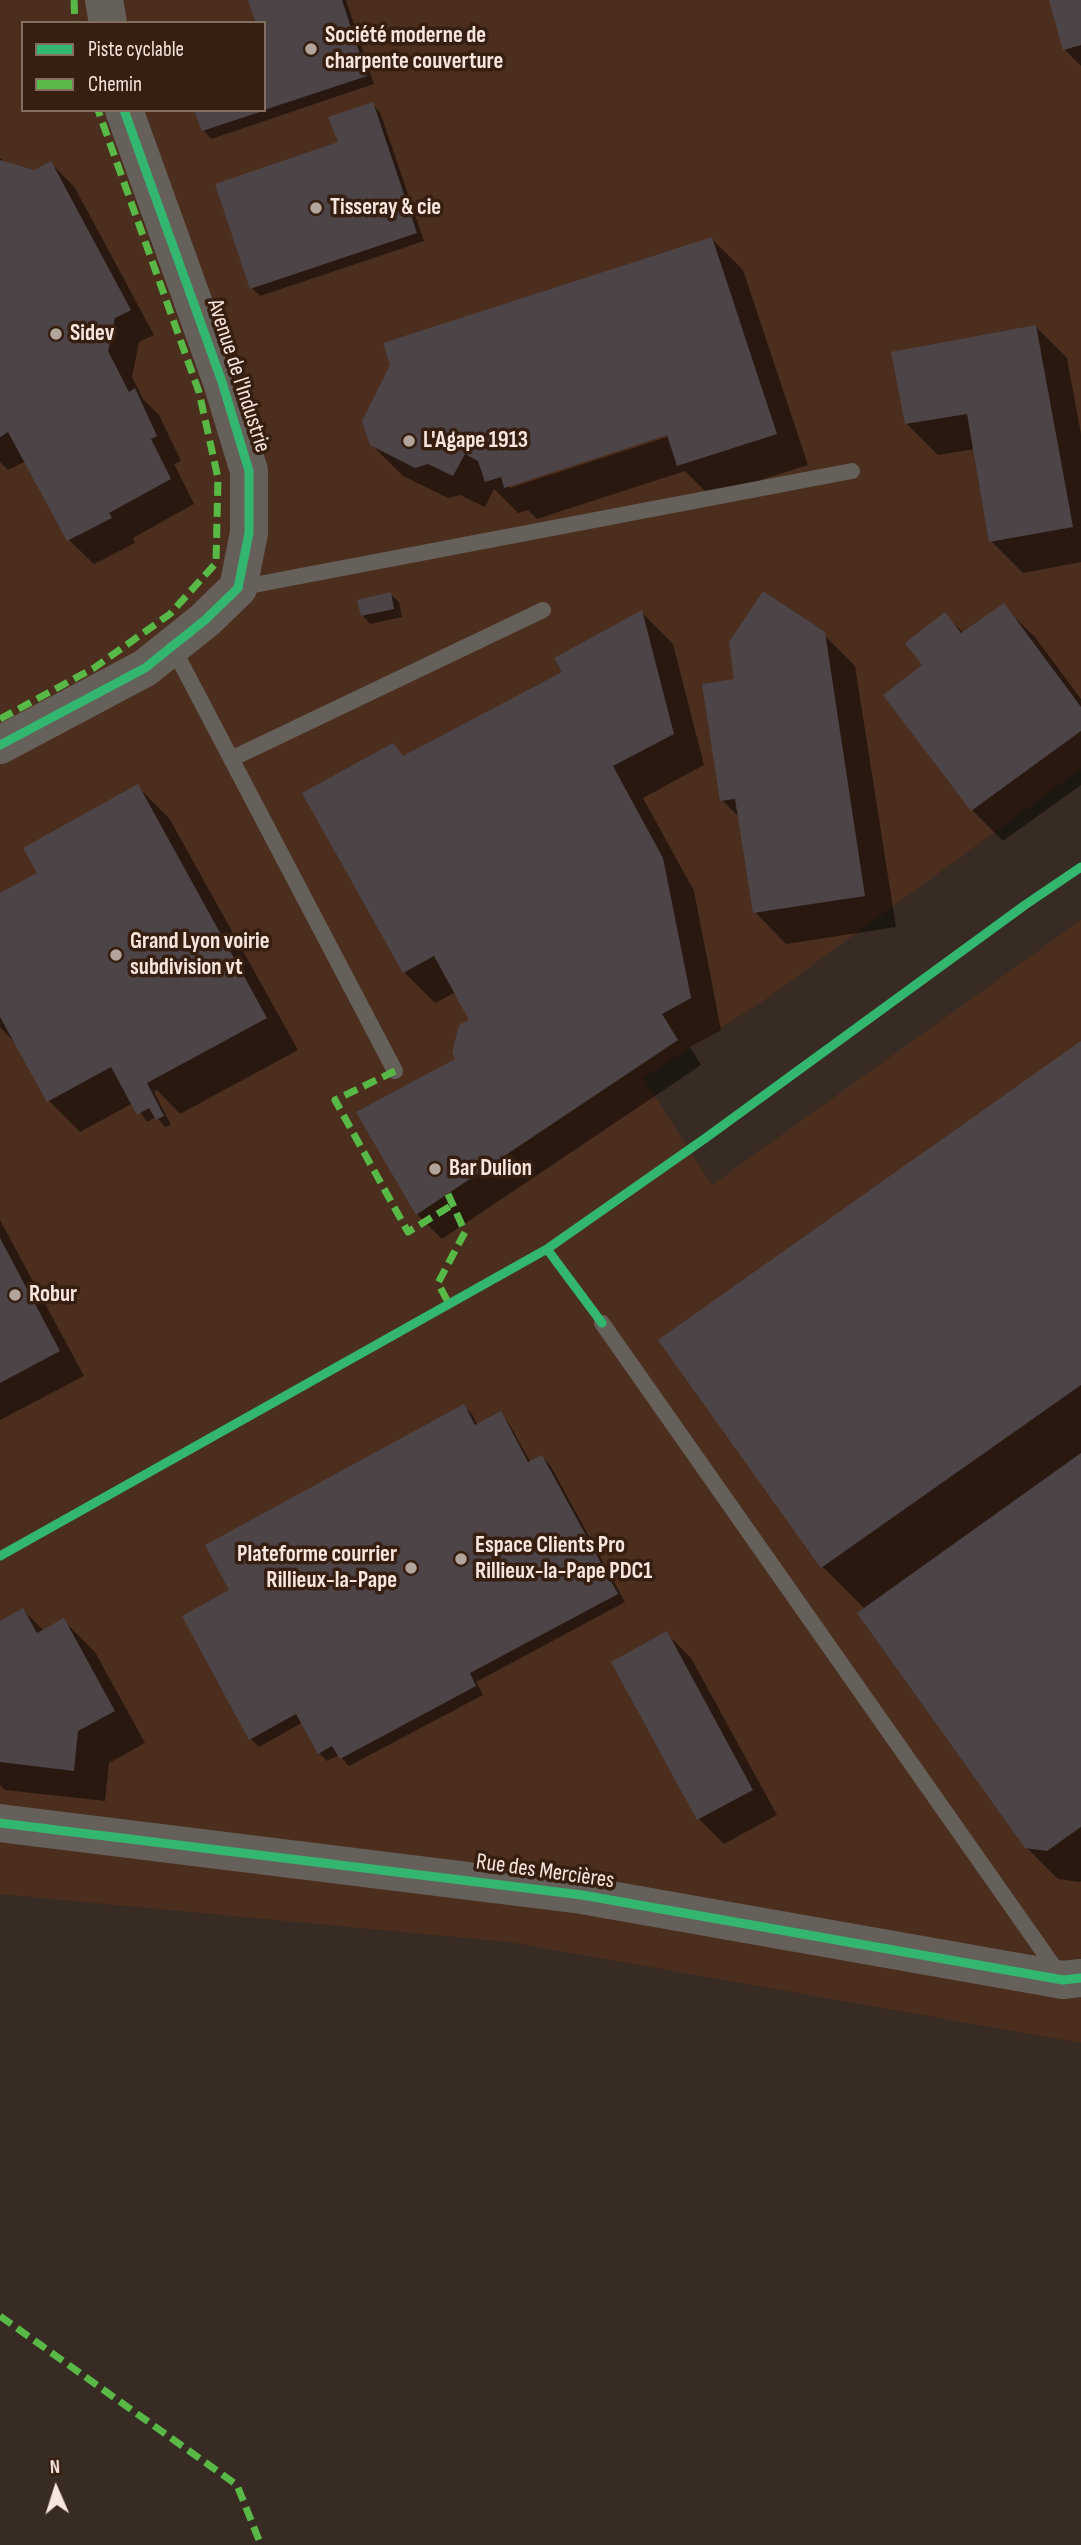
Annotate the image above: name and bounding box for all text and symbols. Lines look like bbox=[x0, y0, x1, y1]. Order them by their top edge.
legend bbox=[21, 21, 266, 112]
place label: Société moderne de charpente couverture bbox=[325, 22, 503, 76]
text: Piste cyclable bbox=[88, 37, 184, 62]
marker: Société moderne de charpente couverture bbox=[303, 41, 319, 57]
text: Chemin bbox=[88, 72, 142, 97]
place label: Tisseray & cie bbox=[330, 194, 441, 222]
marker: Tisseray & cie bbox=[308, 200, 324, 216]
street label: Avenue de l'Industrie bbox=[200, 296, 276, 456]
place label: Sidev bbox=[70, 320, 114, 348]
marker: Sidev bbox=[48, 326, 64, 342]
place label: L'Agape 1913 bbox=[423, 427, 528, 455]
marker: L'Agape 1913 bbox=[401, 433, 417, 449]
place label: Grand Lyon voirie subdivision vt bbox=[130, 928, 270, 982]
marker: Grand Lyon voirie subdivision vt bbox=[108, 947, 124, 963]
place label: Bar Dulion bbox=[449, 1155, 532, 1183]
marker: Bar Dulion bbox=[427, 1161, 443, 1177]
place label: Robur bbox=[29, 1281, 77, 1309]
marker: Robur bbox=[7, 1287, 23, 1303]
place label: Espace Clients Pro Rillieux-la-Pape PDC1 bbox=[475, 1532, 652, 1586]
place label: Plateforme courrier Rillieux-la-Pape bbox=[237, 1541, 397, 1595]
marker: Espace Clients Pro Rillieux-la-Pape PDC1 bbox=[453, 1551, 469, 1567]
marker: Plateforme courrier Rillieux-la-Pape bbox=[403, 1560, 419, 1576]
street label: Rue des Mercières bbox=[474, 1849, 616, 1895]
north arrow bbox=[21, 2454, 91, 2524]
text: N bbox=[49, 2456, 61, 2479]

